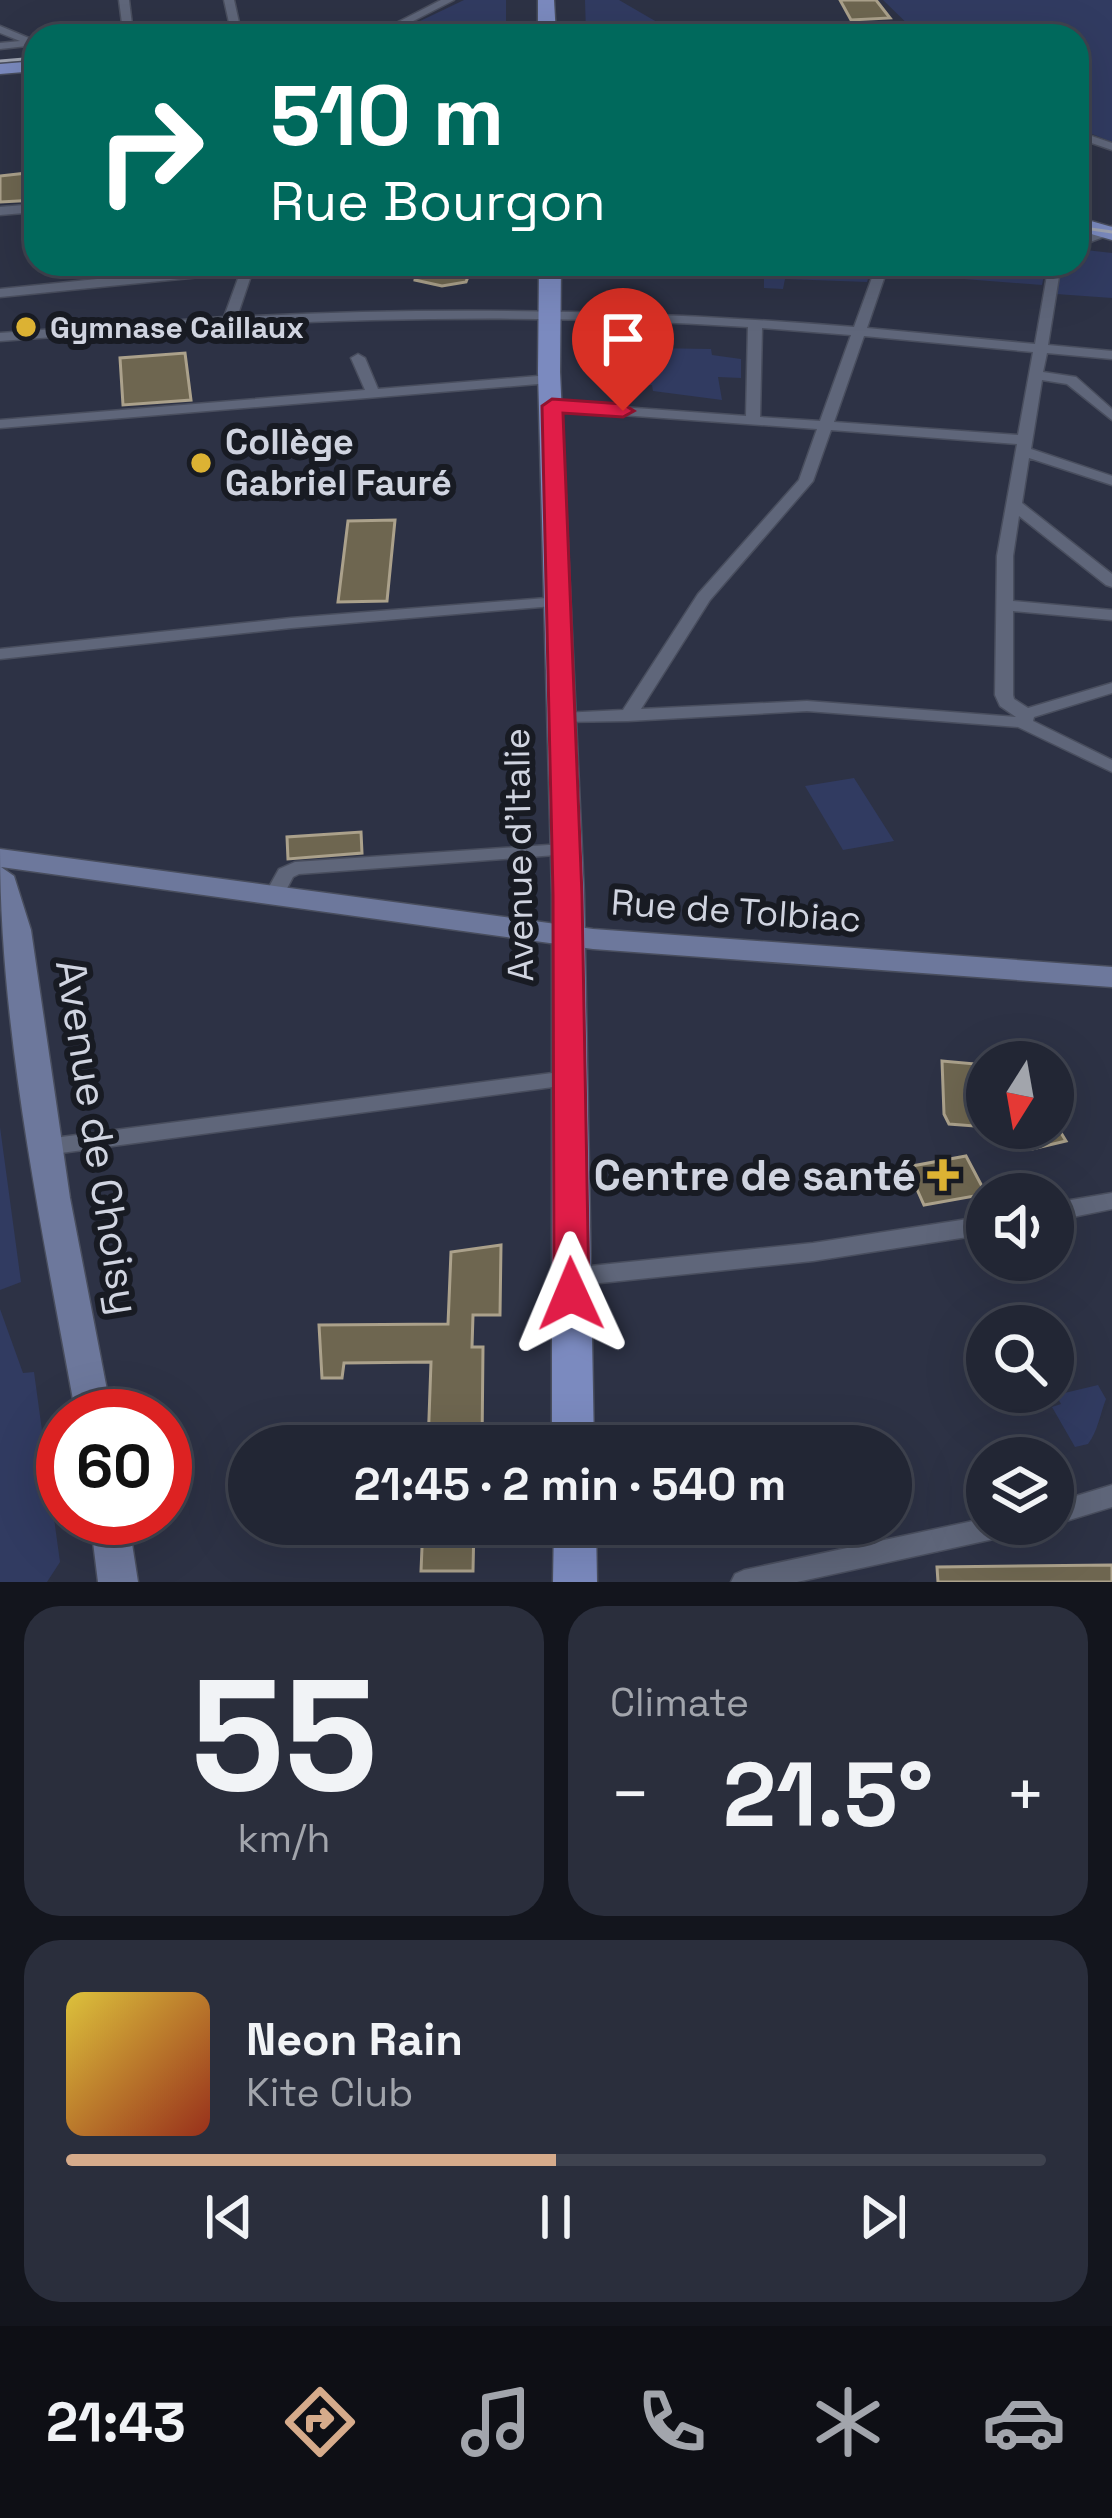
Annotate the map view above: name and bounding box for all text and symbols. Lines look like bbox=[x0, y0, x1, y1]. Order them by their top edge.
text: 510 m bbox=[270, 62, 504, 170]
icon: right bbox=[72, 72, 228, 228]
text: Rue Bourgon bbox=[270, 167, 606, 236]
pin bbox=[572, 288, 674, 411]
icon: arrive bbox=[590, 306, 656, 372]
place label: Gymnase Caillaux bbox=[50, 308, 304, 347]
marker: Gymnase Caillaux bbox=[13, 314, 39, 340]
place label: Collège Gabriel Fauré bbox=[225, 419, 452, 506]
marker: Collège Gabriel Fauré bbox=[188, 450, 214, 476]
street label: Avenue d'Italie bbox=[494, 728, 544, 982]
street label: Rue de Tolbiac bbox=[609, 879, 863, 943]
street label: Avenue de Choisy bbox=[44, 956, 152, 1318]
north arrow bbox=[966, 1041, 1074, 1149]
map controls bbox=[966, 1041, 1074, 1545]
place label: Centre de santé bbox=[594, 1149, 916, 1202]
marker: Centre de santé bbox=[927, 1159, 959, 1191]
button: sound bbox=[966, 1173, 1074, 1281]
position arrow bbox=[508, 1231, 634, 1357]
button: search bbox=[966, 1305, 1074, 1413]
speed limit sign: 60 bbox=[36, 1389, 192, 1545]
button: layers bbox=[966, 1437, 1074, 1545]
text: 21:45 · 2 min · 540 m bbox=[354, 1456, 786, 1513]
text: 55 bbox=[190, 1636, 378, 1836]
text: Climate bbox=[610, 1678, 749, 1727]
text: 21.5° bbox=[723, 1737, 933, 1852]
text: − bbox=[610, 1752, 651, 1836]
text: + bbox=[1005, 1752, 1046, 1836]
text: km/h bbox=[238, 1814, 330, 1863]
text: Neon Rain bbox=[246, 2011, 463, 2068]
text: Kite Club bbox=[246, 2068, 413, 2117]
icon: previous bbox=[196, 2184, 262, 2250]
icon: pause bbox=[523, 2184, 589, 2250]
icon: next bbox=[850, 2184, 916, 2250]
icon: directions bbox=[278, 2380, 362, 2464]
icon: music bbox=[454, 2380, 538, 2464]
icon: phone bbox=[630, 2380, 714, 2464]
icon: climate bbox=[806, 2380, 890, 2464]
icon: car bbox=[982, 2380, 1066, 2464]
text: 21:43 bbox=[46, 2388, 186, 2457]

